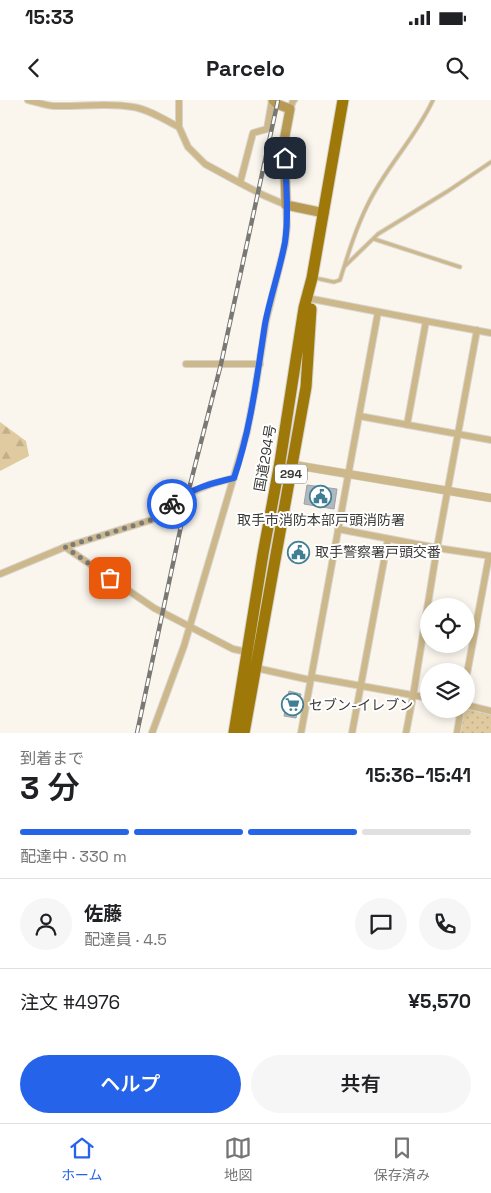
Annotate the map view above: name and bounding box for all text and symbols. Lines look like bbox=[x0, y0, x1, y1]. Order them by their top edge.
text: 15:33 bbox=[25, 5, 74, 30]
icon: back bbox=[20, 54, 48, 82]
text: Parcelo bbox=[206, 54, 285, 82]
icon: search bbox=[443, 54, 471, 82]
pin bbox=[264, 137, 306, 179]
icon: home bbox=[271, 144, 299, 172]
street label: 国道294号 bbox=[250, 423, 280, 493]
road number: 294 bbox=[275, 464, 307, 484]
courier bbox=[147, 479, 197, 529]
public building icon: 取手市消防本部戸頭消防署 bbox=[309, 485, 333, 509]
icon: bike bbox=[158, 490, 186, 518]
place label: 取手市消防本部戸頭消防署 bbox=[237, 511, 405, 529]
public building icon: 取手警察署戸頭交番 bbox=[287, 540, 311, 564]
place label: 取手警察署戸頭交番 bbox=[315, 543, 441, 561]
pin bbox=[89, 557, 131, 599]
icon: bag bbox=[96, 564, 124, 592]
map controls bbox=[420, 598, 475, 718]
button: locate bbox=[420, 598, 475, 653]
button: layers bbox=[420, 663, 475, 718]
supermarket icon: セブン-イレブン bbox=[281, 693, 305, 717]
place label: セブン-イレブン bbox=[309, 696, 413, 714]
text: 到着まで bbox=[20, 748, 84, 769]
text: 15:36–15:41 bbox=[365, 763, 471, 788]
text: 3 分 bbox=[20, 768, 80, 808]
text: 配達中 · 330 m bbox=[20, 846, 127, 867]
button: person bbox=[20, 898, 72, 950]
button: chat bbox=[355, 898, 407, 950]
button: phone bbox=[419, 898, 471, 950]
text: 佐藤 bbox=[84, 901, 122, 926]
text: 配達員 · 4.5 bbox=[84, 929, 167, 950]
text: ¥5,570 bbox=[408, 989, 471, 1014]
text: 注文 #4976 bbox=[20, 990, 120, 1015]
button: ヘルプ bbox=[20, 1055, 241, 1113]
button: 共有 bbox=[251, 1055, 471, 1113]
tab: ホーム bbox=[61, 1134, 102, 1184]
tab: 地図 bbox=[224, 1134, 252, 1184]
tab: 保存済み bbox=[374, 1134, 430, 1184]

